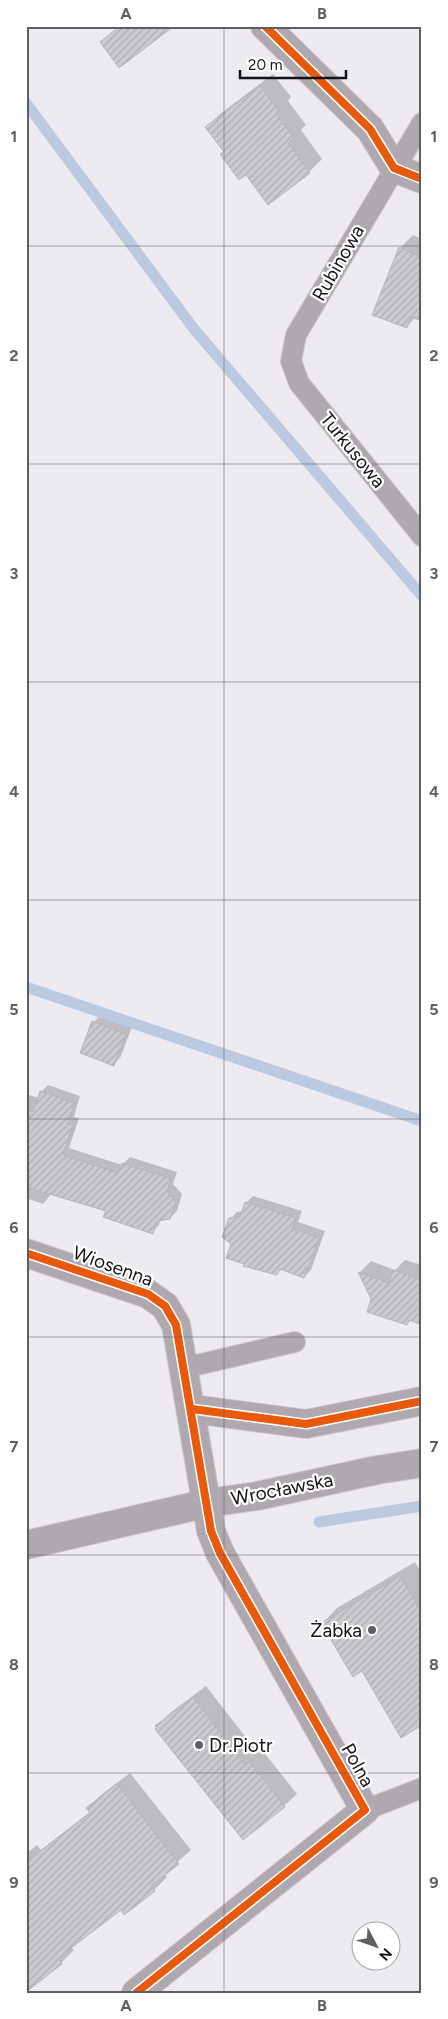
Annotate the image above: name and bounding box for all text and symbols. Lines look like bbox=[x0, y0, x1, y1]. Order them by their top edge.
text: A bbox=[120, 4, 132, 23]
text: B bbox=[317, 4, 327, 23]
scale bar bbox=[240, 48, 347, 80]
text: 20 m bbox=[248, 56, 282, 74]
text: 1 bbox=[11, 127, 17, 146]
text: 1 bbox=[431, 127, 437, 146]
street label: Rubinowa bbox=[307, 221, 369, 305]
text: 2 bbox=[9, 346, 19, 365]
text: 2 bbox=[429, 346, 439, 365]
street label: Turkusowa bbox=[316, 408, 390, 492]
text: 3 bbox=[10, 564, 19, 583]
text: 3 bbox=[430, 564, 439, 583]
text: 4 bbox=[9, 782, 19, 801]
text: 4 bbox=[429, 782, 439, 801]
text: 5 bbox=[9, 1000, 19, 1019]
text: 5 bbox=[429, 1000, 439, 1019]
text: 6 bbox=[9, 1218, 19, 1237]
text: 6 bbox=[429, 1218, 439, 1237]
street label: Wiosenna bbox=[70, 1241, 156, 1291]
text: 7 bbox=[10, 1437, 19, 1456]
text: 7 bbox=[430, 1437, 439, 1456]
street label: Wrocławska bbox=[229, 1468, 335, 1510]
place label: Żabka bbox=[310, 1619, 362, 1642]
marker: Żabka bbox=[366, 1624, 378, 1636]
text: 8 bbox=[9, 1655, 19, 1674]
text: 8 bbox=[429, 1655, 439, 1674]
place label: Dr.Piotr bbox=[209, 1734, 273, 1757]
marker: Dr.Piotr bbox=[193, 1739, 205, 1751]
street label: Polna bbox=[337, 1739, 379, 1791]
text: 9 bbox=[9, 1873, 19, 1892]
text: 9 bbox=[429, 1873, 439, 1892]
north arrow bbox=[350, 1922, 400, 1972]
text: N bbox=[375, 1945, 395, 1964]
text: A bbox=[120, 1996, 132, 2015]
text: B bbox=[317, 1996, 327, 2015]

